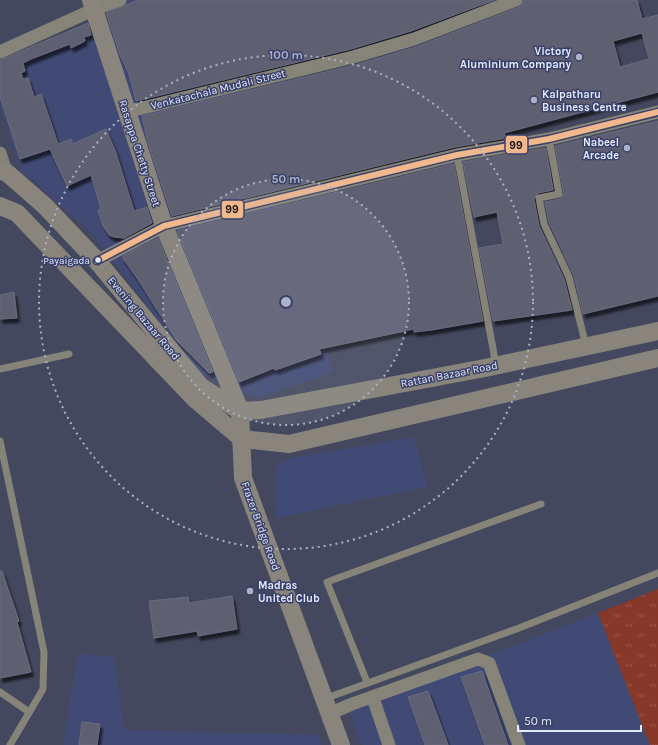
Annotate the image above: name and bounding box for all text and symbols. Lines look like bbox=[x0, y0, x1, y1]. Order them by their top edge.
place label: Victory Aluminium Company bbox=[460, 45, 571, 71]
text: 100 m bbox=[269, 48, 303, 62]
marker: Victory Aluminium Company bbox=[574, 52, 584, 62]
street label: Venkatachala Mudali Street bbox=[149, 66, 287, 113]
place label: Kalpatharu Business Centre bbox=[542, 88, 627, 114]
marker: Kalpatharu Business Centre bbox=[529, 95, 539, 105]
street label: Rasappa Chetty Street bbox=[116, 98, 163, 208]
line badge: 99 bbox=[505, 135, 528, 154]
place label: Nabeel Arcade bbox=[583, 136, 619, 162]
text: 99 bbox=[509, 139, 523, 152]
marker: Nabeel Arcade bbox=[622, 143, 632, 153]
text: 50 m bbox=[272, 172, 301, 186]
line badge: 99 bbox=[221, 200, 244, 219]
text: 99 bbox=[225, 203, 239, 216]
place label: Payaigada bbox=[43, 255, 90, 267]
marker: Payaigada bbox=[93, 255, 103, 265]
street label: Evening Bazaar Road bbox=[105, 274, 182, 363]
centre of rings bbox=[279, 295, 293, 309]
street label: Rattan Bazaar Road bbox=[400, 359, 499, 390]
street label: Frazer Bridge Road bbox=[238, 480, 283, 572]
place label: Madras United Club bbox=[258, 579, 320, 605]
marker: Madras United Club bbox=[245, 586, 255, 596]
scale bar bbox=[518, 707, 641, 733]
text: 50 m bbox=[524, 714, 552, 728]

